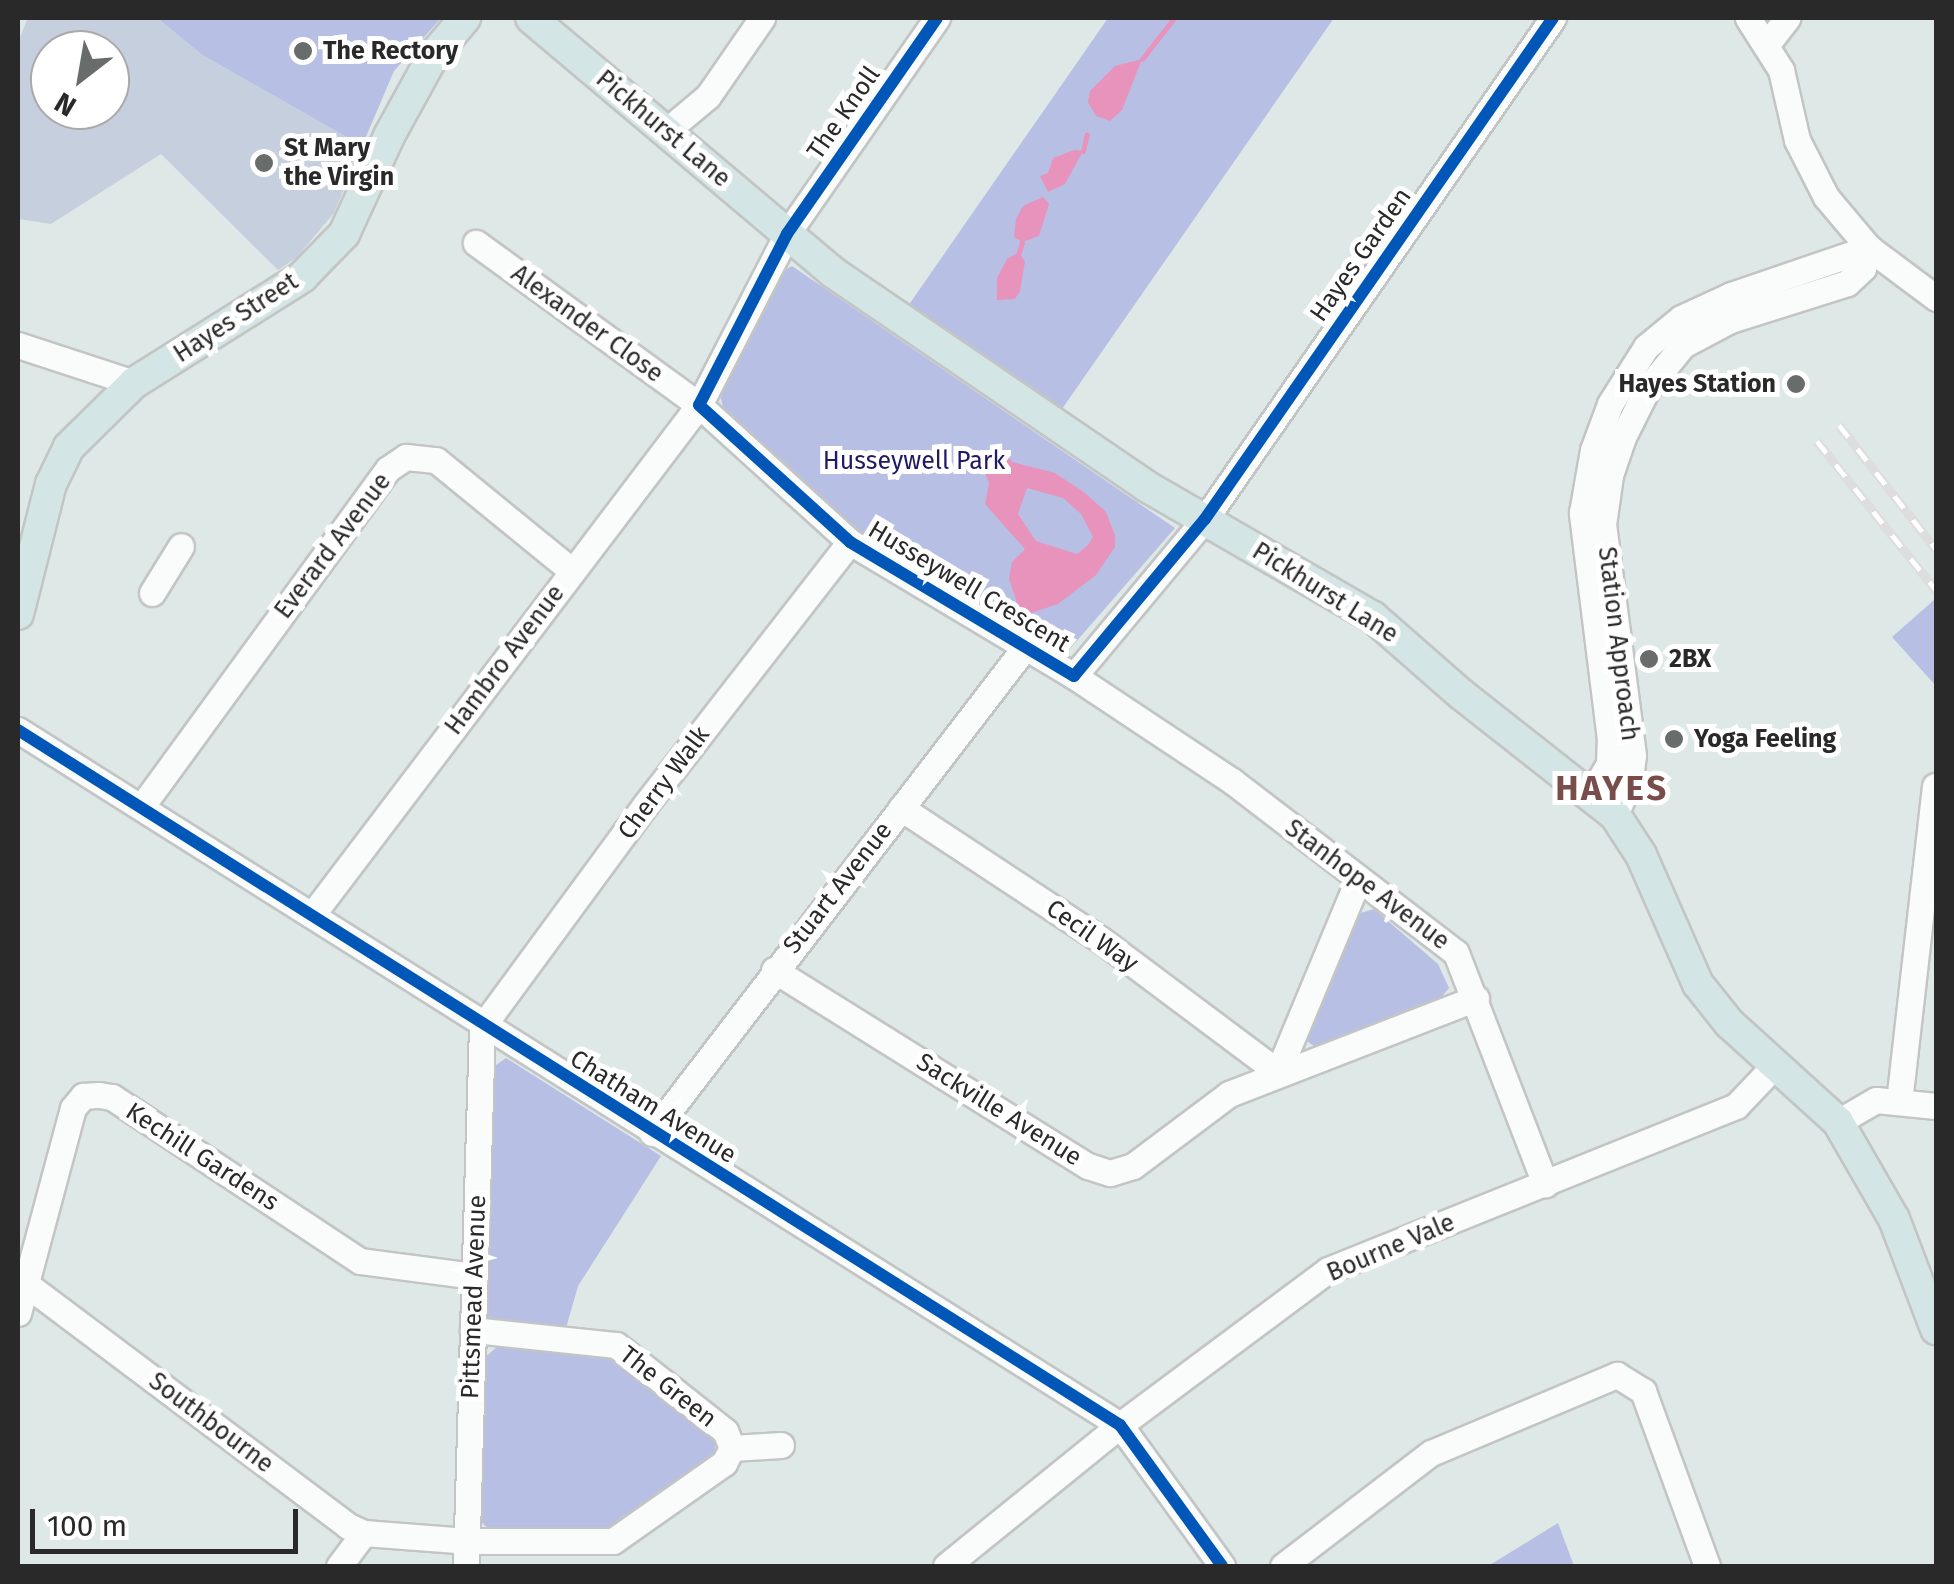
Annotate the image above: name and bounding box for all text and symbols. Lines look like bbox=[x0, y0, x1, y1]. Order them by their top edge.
north arrow bbox=[30, 30, 130, 130]
place label: The Rectory bbox=[323, 36, 458, 66]
marker: The Rectory bbox=[292, 40, 314, 62]
street label: The Knoll bbox=[801, 61, 887, 165]
street label: Pickhurst Lane bbox=[590, 64, 736, 194]
text: N bbox=[49, 86, 82, 123]
place label: St Mary the Virgin bbox=[284, 134, 394, 193]
marker: St Mary the Virgin bbox=[253, 152, 275, 174]
street label: Hayes Garden bbox=[1304, 183, 1418, 327]
street label: Alexander Close bbox=[505, 259, 669, 389]
street label: Hayes Street bbox=[168, 267, 304, 369]
place label: Hayes Station bbox=[1618, 369, 1776, 399]
marker: Hayes Station bbox=[1785, 373, 1807, 395]
park label: Husseywell Park bbox=[823, 446, 1005, 476]
street label: Everard Avenue bbox=[269, 467, 397, 625]
street label: Husseywell Crescent bbox=[863, 515, 1075, 659]
street label: Pickhurst Lane bbox=[1247, 536, 1403, 650]
street label: Station Approach bbox=[1591, 545, 1645, 743]
street label: Hambro Avenue bbox=[439, 579, 571, 741]
place label: 2BX bbox=[1669, 644, 1711, 674]
marker: 2BX bbox=[1638, 648, 1660, 670]
street label: Cherry Walk bbox=[612, 721, 716, 845]
place label: Yoga Feeling bbox=[1694, 724, 1836, 754]
marker: Yoga Feeling bbox=[1663, 728, 1685, 750]
district label: HAYES bbox=[1555, 767, 1669, 809]
street label: Stanhope Avenue bbox=[1279, 813, 1455, 957]
street label: Stuart Avenue bbox=[777, 816, 899, 960]
street label: Cecil Way bbox=[1040, 893, 1144, 979]
street label: Chatham Avenue bbox=[564, 1044, 742, 1170]
street label: Sackville Avenue bbox=[911, 1047, 1087, 1173]
street label: Kechill Gardens bbox=[120, 1096, 284, 1218]
street label: Pittsmead Avenue bbox=[455, 1194, 493, 1400]
street label: Bourne Vale bbox=[1323, 1208, 1459, 1288]
street label: The Green bbox=[614, 1340, 722, 1434]
street label: Southbourne bbox=[143, 1366, 279, 1480]
scale bar bbox=[35, 1489, 302, 1551]
text: 100 m bbox=[47, 1508, 127, 1544]

